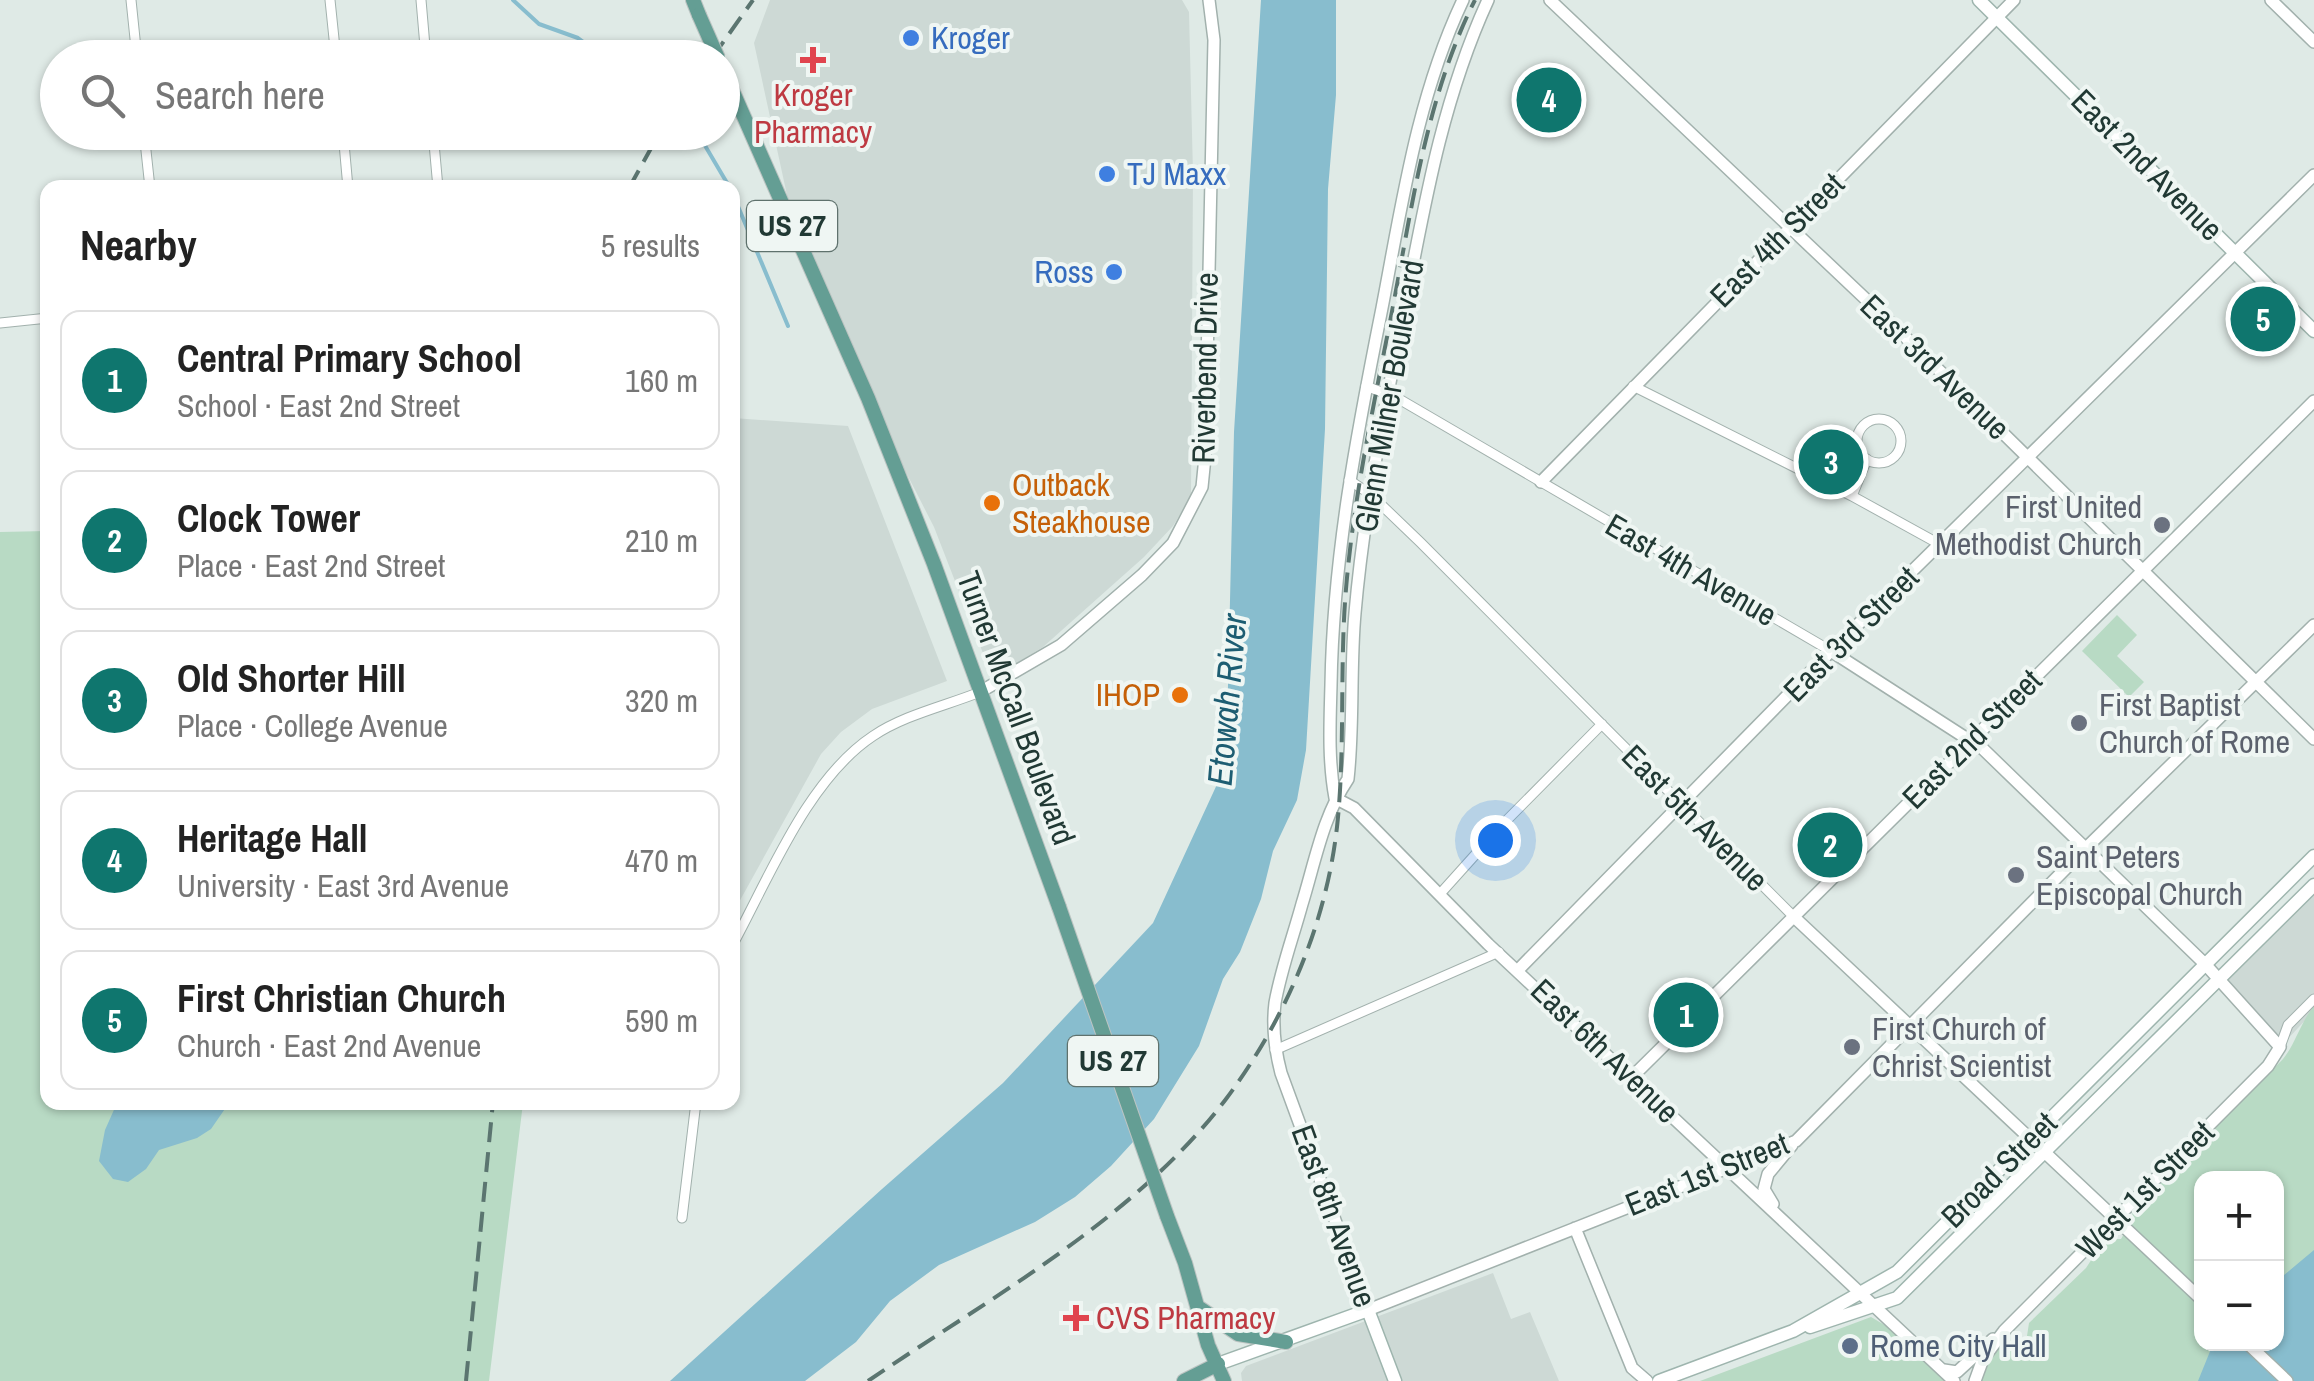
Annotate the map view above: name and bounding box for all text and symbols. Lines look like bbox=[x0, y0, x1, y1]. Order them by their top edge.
place label: Kroger bbox=[931, 16, 1010, 59]
marker: Kroger bbox=[900, 27, 922, 49]
search box bbox=[40, 40, 740, 150]
marker: Kroger Pharmacy bbox=[802, 49, 824, 71]
pin: 4 bbox=[1516, 62, 1582, 138]
icon: search bbox=[75, 68, 130, 123]
text: Search here bbox=[155, 70, 325, 121]
place label: Kroger Pharmacy bbox=[754, 73, 872, 153]
street label: East 2nd Avenue bbox=[2062, 79, 2233, 250]
place label: TJ Maxx bbox=[1127, 152, 1226, 195]
marker: TJ Maxx bbox=[1096, 163, 1118, 185]
street label: East 4th Street bbox=[1700, 163, 1853, 316]
road number: US 27 bbox=[747, 201, 837, 251]
text: Nearby bbox=[80, 217, 197, 273]
text: 5 results bbox=[601, 224, 700, 267]
place label: Ross bbox=[1034, 250, 1094, 293]
street label: Glenn Milner Boulevard bbox=[1343, 256, 1434, 535]
marker: Ross bbox=[1103, 261, 1125, 283]
street label: Riverbend Drive bbox=[1181, 272, 1228, 464]
pin: 5 bbox=[2230, 282, 2296, 356]
street label: East 3rd Avenue bbox=[1851, 284, 2019, 449]
text: Central Primary School bbox=[177, 333, 522, 384]
text: 1 bbox=[107, 359, 122, 402]
text: 160 m bbox=[625, 359, 698, 402]
text: School · East 2nd Street bbox=[177, 384, 460, 427]
pin: 3 bbox=[1798, 424, 1864, 500]
place label: Outback Steakhouse bbox=[1012, 463, 1151, 543]
place label: First United Methodist Church bbox=[1935, 485, 2142, 565]
marker: Outback Steakhouse bbox=[981, 492, 1003, 514]
text: Clock Tower bbox=[177, 493, 360, 544]
street label: East 4th Avenue bbox=[1598, 503, 1785, 636]
marker: First United Methodist Church bbox=[2151, 514, 2173, 536]
text: 2 bbox=[107, 519, 122, 562]
text: 210 m bbox=[625, 519, 698, 562]
text: Place · East 2nd Street bbox=[177, 544, 445, 587]
street label: East 3rd Street bbox=[1774, 557, 1928, 711]
street label: Turner McCall Boulevard bbox=[947, 565, 1086, 850]
water label: Etowah River bbox=[1196, 611, 1258, 788]
text: Old Shorter Hill bbox=[177, 653, 406, 704]
street label: East 2nd Street bbox=[1892, 659, 2051, 818]
place label: IHOP bbox=[1096, 673, 1160, 716]
text: 3 bbox=[107, 679, 122, 722]
text: 320 m bbox=[625, 679, 698, 722]
place label: First Baptist Church of Rome bbox=[2099, 683, 2290, 763]
marker: IHOP bbox=[1169, 684, 1191, 706]
text: Place · College Avenue bbox=[177, 704, 448, 747]
marker: First Baptist Church of Rome bbox=[2068, 712, 2090, 734]
street label: East 5th Avenue bbox=[1613, 735, 1778, 900]
pin: 2 bbox=[1798, 808, 1862, 882]
text: Heritage Hall bbox=[177, 813, 368, 864]
your location bbox=[1470, 815, 1521, 866]
place label: Saint Peters Episcopal Church bbox=[2036, 835, 2243, 915]
text: 4 bbox=[107, 839, 122, 882]
text: 470 m bbox=[625, 839, 698, 882]
text: University · East 3rd Avenue bbox=[177, 864, 509, 907]
marker: Saint Peters Episcopal Church bbox=[2005, 864, 2027, 886]
street label: East 6th Avenue bbox=[1522, 969, 1689, 1132]
text: First Christian Church bbox=[177, 973, 506, 1024]
pin: 1 bbox=[1654, 978, 1718, 1052]
text: 5 bbox=[107, 999, 122, 1042]
text: 590 m bbox=[625, 999, 698, 1042]
place label: First Church of Christ Scientist bbox=[1872, 1007, 2051, 1087]
text: Church · East 2nd Avenue bbox=[177, 1024, 481, 1067]
road number: US 27 bbox=[1068, 1036, 1158, 1086]
marker: First Church of Christ Scientist bbox=[1841, 1036, 1863, 1058]
street label: Broad Street bbox=[1931, 1102, 2066, 1237]
street label: West 1st Street bbox=[2066, 1111, 2223, 1268]
street label: East 8th Avenue bbox=[1282, 1119, 1387, 1313]
street label: East 1st Street bbox=[1619, 1121, 1795, 1226]
map controls bbox=[2194, 1171, 2284, 1351]
button: + bbox=[2194, 1171, 2284, 1261]
button: − bbox=[2194, 1261, 2284, 1351]
place label: CVS Pharmacy bbox=[1096, 1296, 1275, 1339]
marker: CVS Pharmacy bbox=[1065, 1307, 1087, 1329]
place label: Rome City Hall bbox=[1870, 1324, 2046, 1367]
marker: Rome City Hall bbox=[1839, 1335, 1861, 1357]

